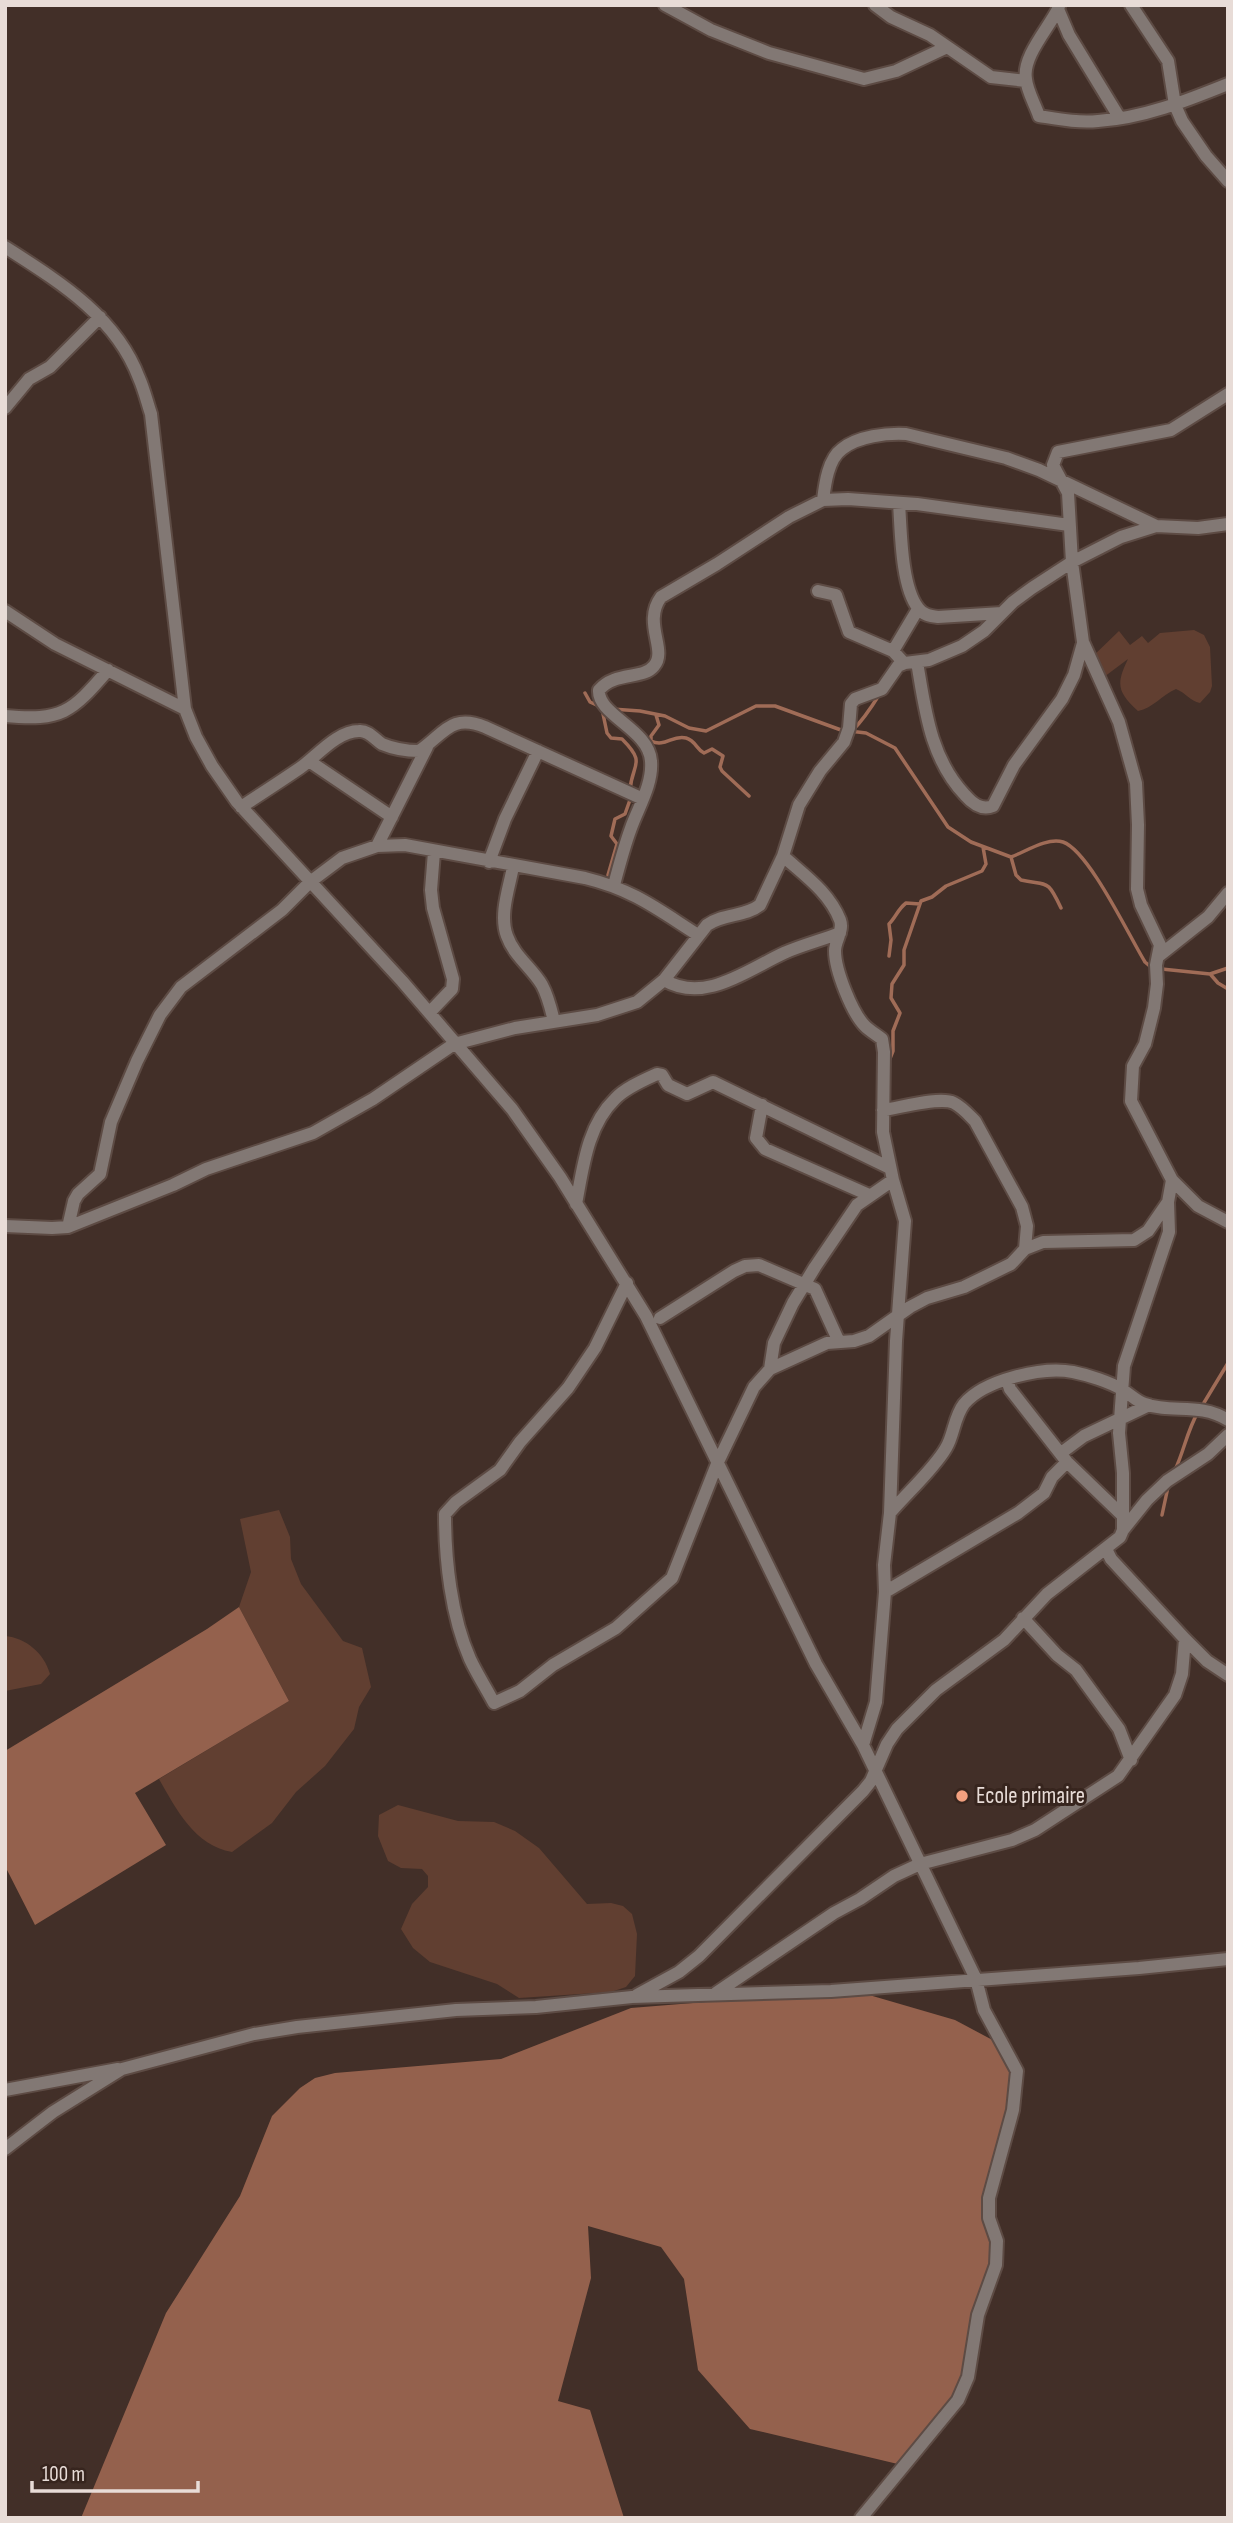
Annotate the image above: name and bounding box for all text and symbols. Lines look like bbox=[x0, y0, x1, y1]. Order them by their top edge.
place label: Ecole primaire bbox=[976, 1782, 1085, 1810]
marker: Ecole primaire bbox=[954, 1788, 970, 1804]
scale bar bbox=[32, 2450, 198, 2494]
text: 100 m bbox=[42, 2462, 85, 2487]

